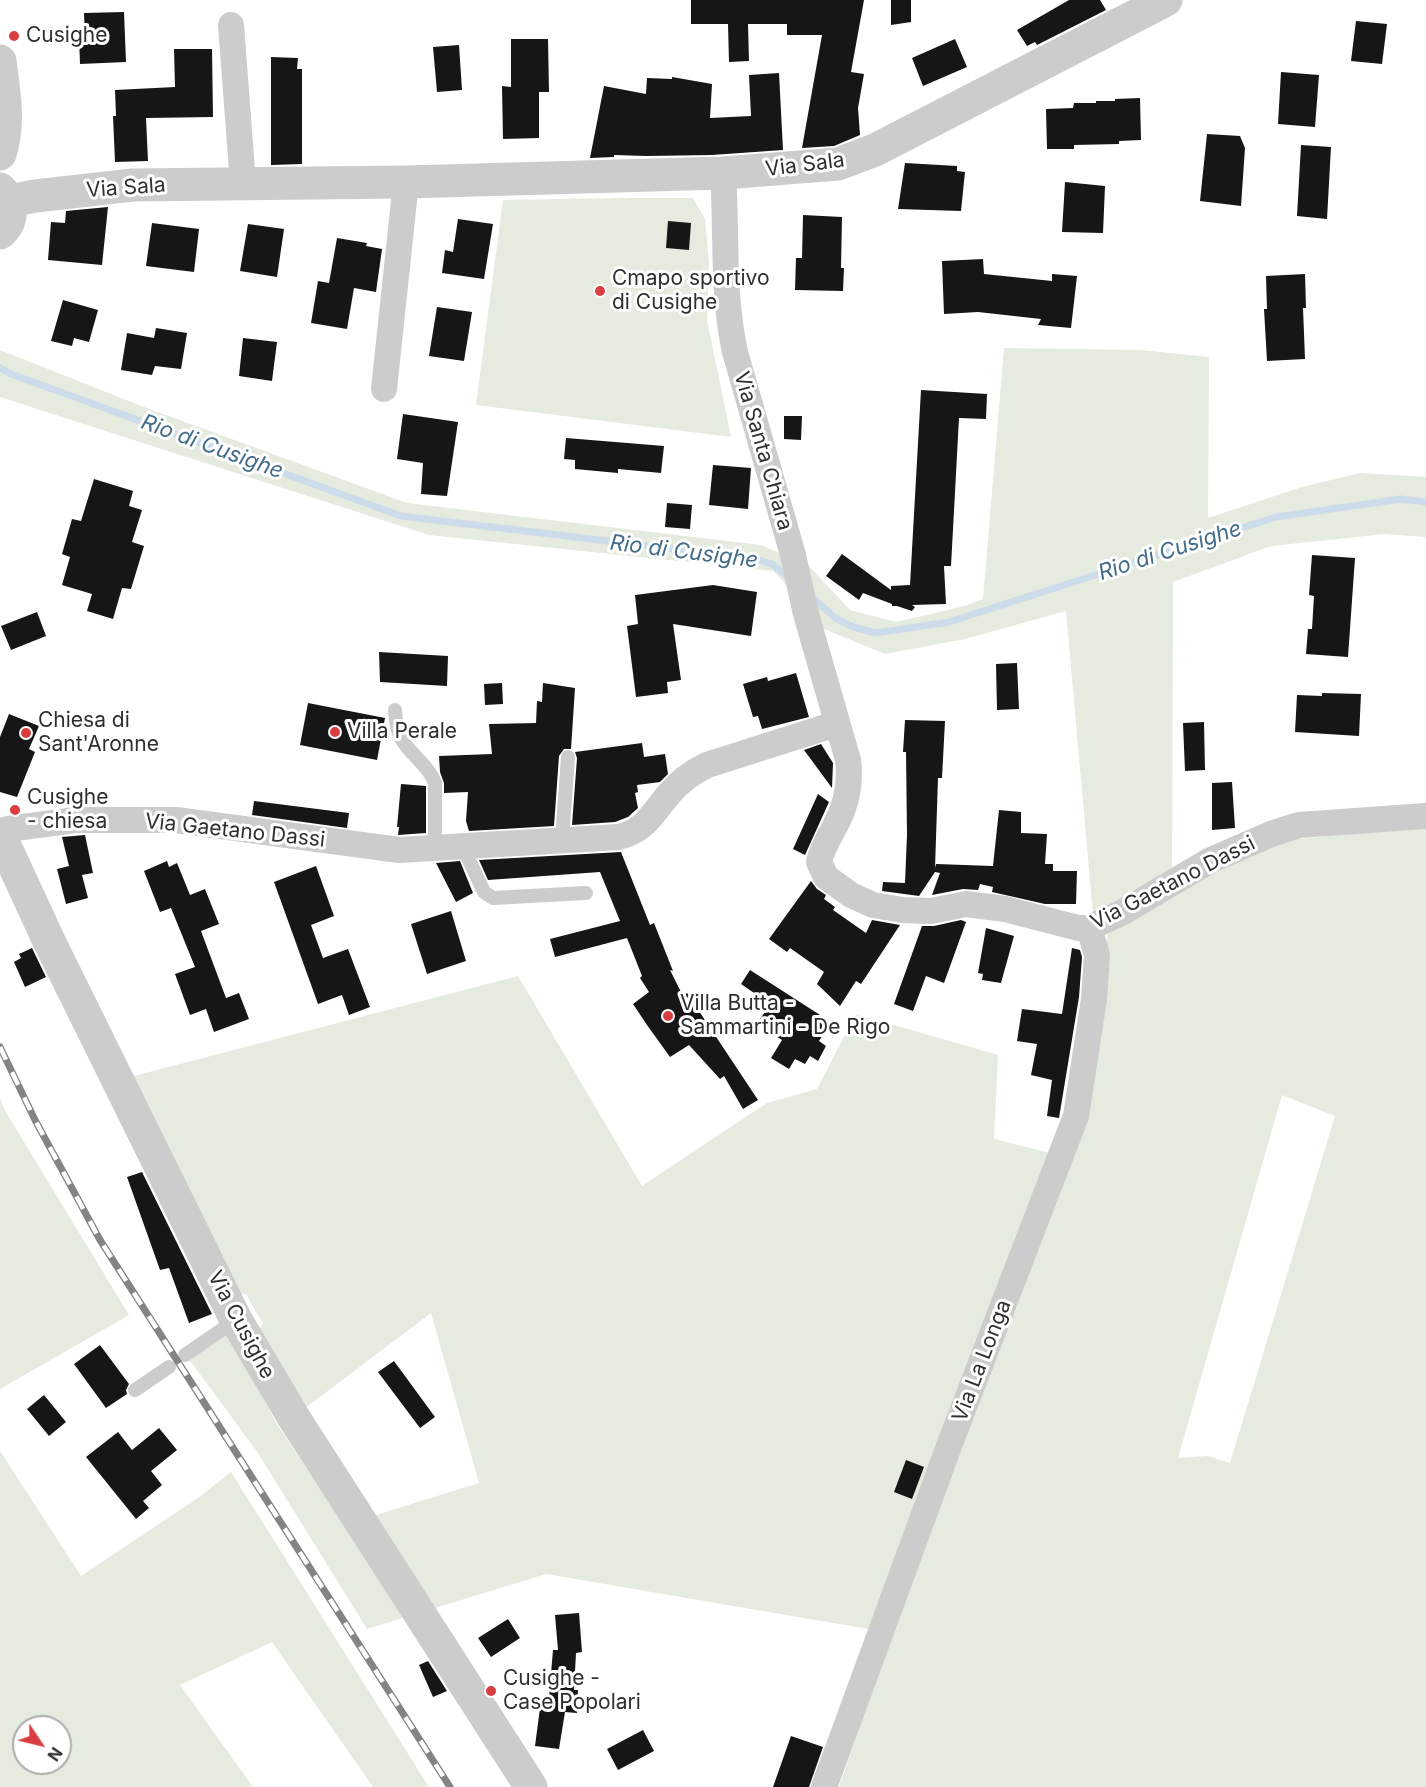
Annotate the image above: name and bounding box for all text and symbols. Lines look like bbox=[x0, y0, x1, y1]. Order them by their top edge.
place label: Cusighe bbox=[26, 23, 107, 49]
marker: Cusighe bbox=[7, 29, 21, 43]
street label: Via Sala bbox=[764, 148, 846, 182]
street label: Via Sala bbox=[86, 173, 166, 203]
place label: Cmapo sportivo di Cusighe bbox=[612, 266, 770, 316]
marker: Cmapo sportivo di Cusighe bbox=[593, 284, 607, 298]
street label: Via Santa Chiara bbox=[728, 369, 798, 533]
water label: Rio di Cusighe bbox=[137, 409, 287, 485]
water label: Rio di Cusighe bbox=[1095, 515, 1245, 587]
water label: Rio di Cusighe bbox=[608, 530, 760, 574]
place label: Chiesa di Sant'Aronne bbox=[38, 708, 159, 758]
place label: Villa Perale bbox=[347, 719, 457, 745]
marker: Villa Perale bbox=[328, 725, 342, 739]
marker: Chiesa di Sant'Aronne bbox=[19, 726, 33, 740]
place label: Cusighe - chiesa bbox=[27, 785, 108, 835]
marker: Cusighe - chiesa bbox=[8, 803, 22, 817]
street label: Via Gaetano Dassi bbox=[144, 809, 326, 853]
street label: Via Gaetano Dassi bbox=[1087, 831, 1259, 935]
place label: Villa Butta - Sammartini - De Rigo bbox=[680, 991, 890, 1041]
marker: Villa Butta - Sammartini - De Rigo bbox=[661, 1009, 675, 1023]
street label: Via Cusighe bbox=[202, 1267, 280, 1383]
street label: Via La Longa bbox=[947, 1297, 1017, 1425]
place label: Cusighe - Case Popolari bbox=[503, 1666, 641, 1716]
marker: Cusighe - Case Popolari bbox=[484, 1684, 498, 1698]
north arrow bbox=[12, 1715, 72, 1775]
text: N bbox=[43, 1743, 67, 1765]

